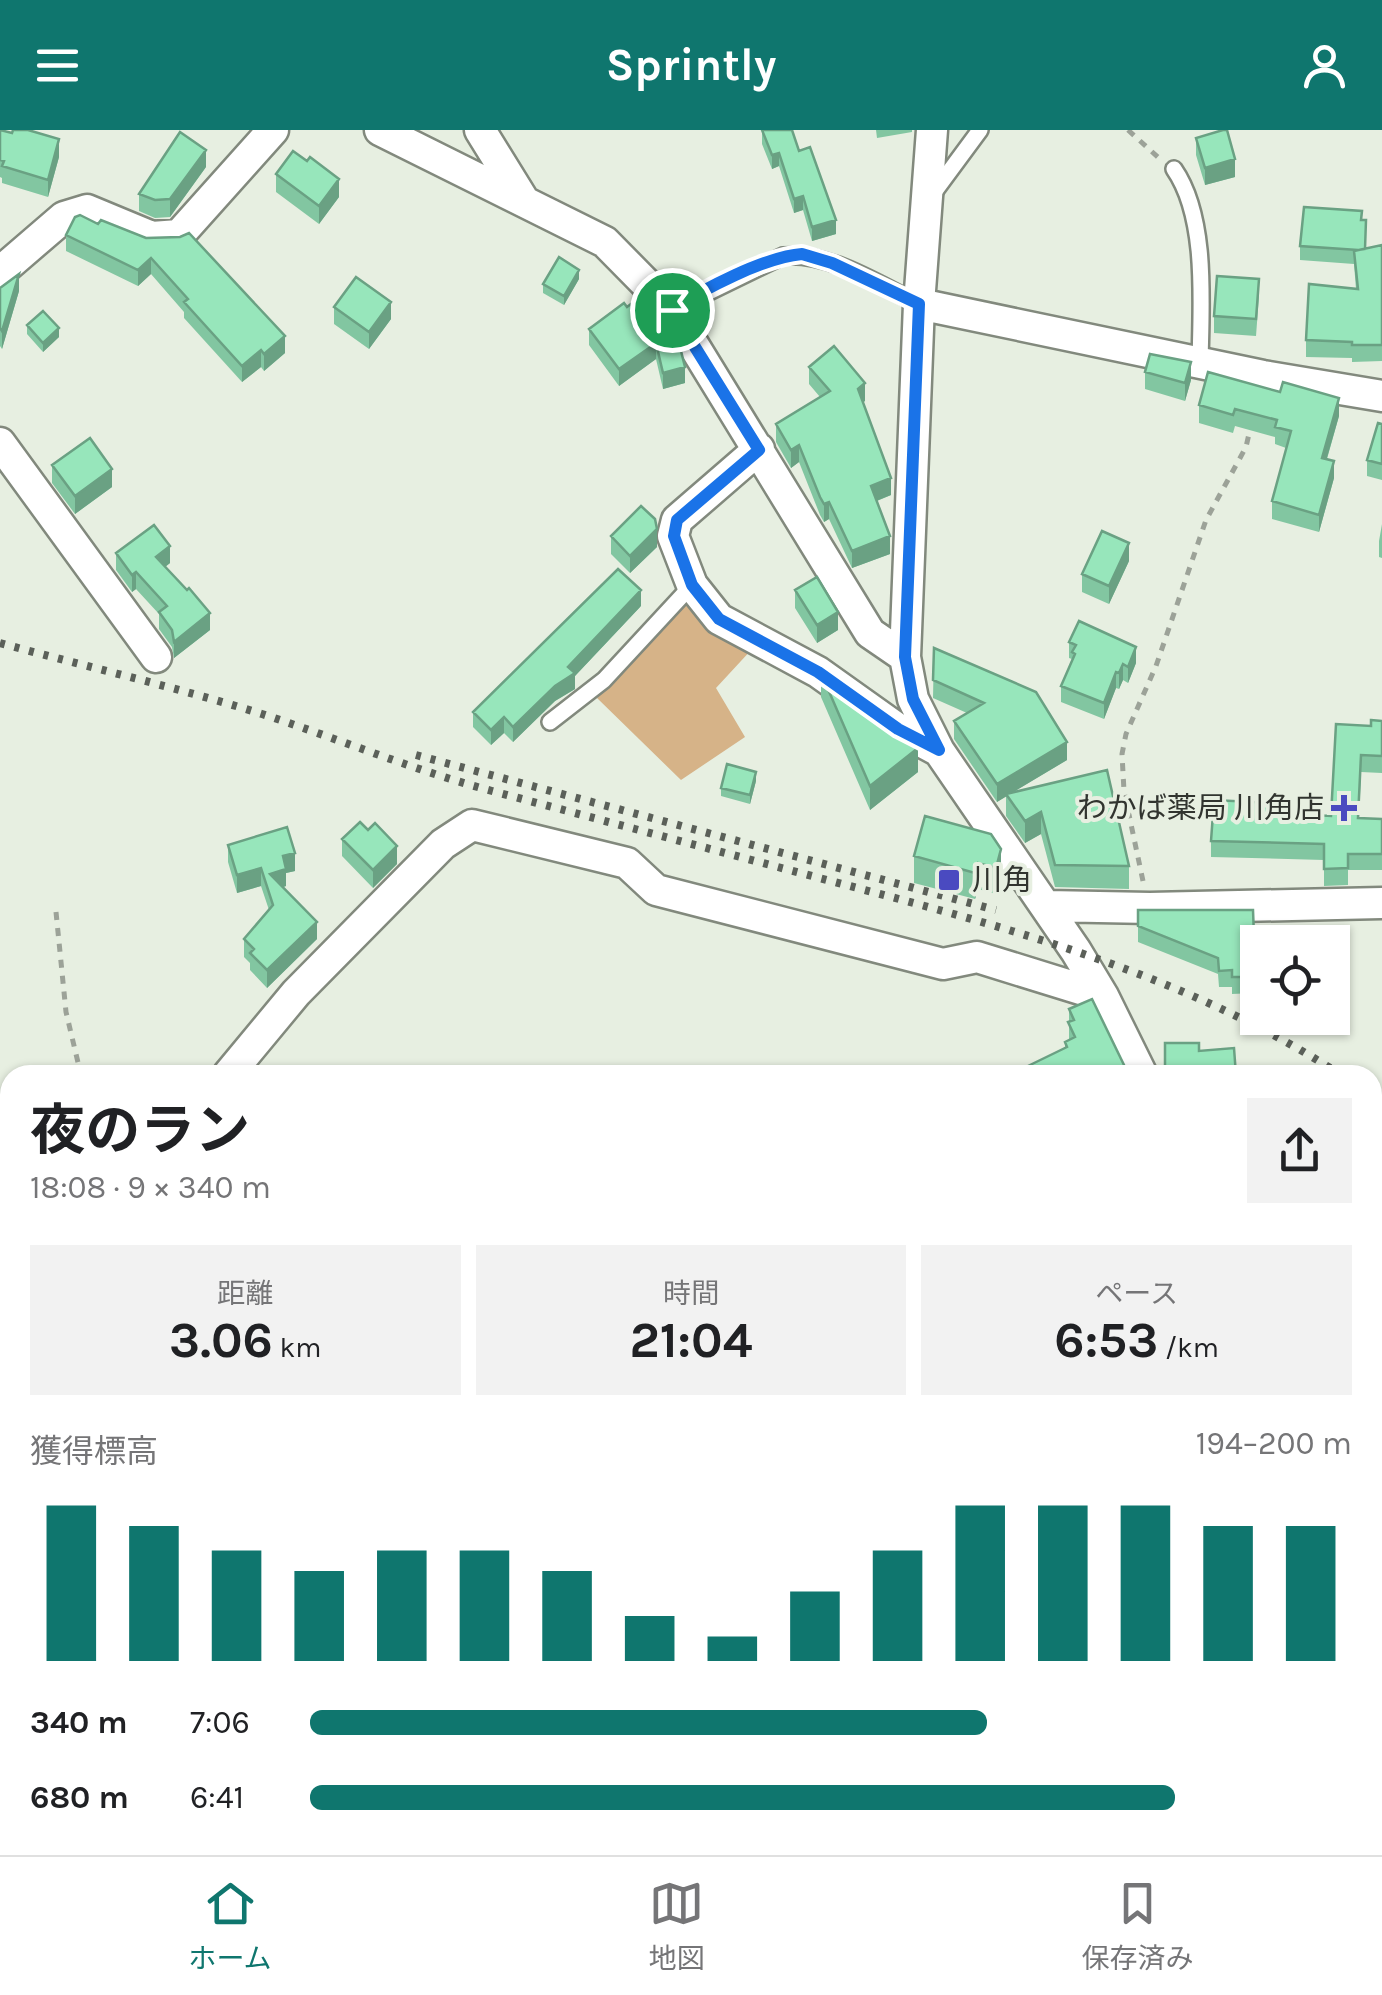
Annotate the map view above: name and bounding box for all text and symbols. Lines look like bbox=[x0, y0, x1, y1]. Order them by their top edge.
icon: menu bbox=[30, 38, 85, 93]
icon: person bbox=[1297, 38, 1352, 93]
text: Sprintly bbox=[606, 39, 776, 91]
pin bbox=[630, 268, 715, 353]
icon: arrive bbox=[645, 283, 700, 338]
place label: わかば薬局 川角店 bbox=[1077, 790, 1324, 826]
marker: わかば薬局 川角店 bbox=[1333, 797, 1355, 819]
place label: 川角 bbox=[972, 862, 1032, 898]
marker: 川角 bbox=[936, 867, 962, 893]
map controls bbox=[1240, 925, 1350, 1035]
button: locate bbox=[1240, 925, 1350, 1035]
button: share bbox=[1247, 1098, 1352, 1203]
text: 夜のラン bbox=[30, 1099, 250, 1163]
text: 18:08 · 9 × 340 m bbox=[30, 1169, 271, 1206]
text: 距離 bbox=[217, 1277, 273, 1310]
text: 時間 bbox=[663, 1277, 719, 1310]
text: ペース bbox=[1095, 1277, 1178, 1310]
text: 3.06 bbox=[169, 1311, 273, 1370]
text: 21:04 bbox=[630, 1311, 752, 1370]
text: 6:53 bbox=[1054, 1311, 1158, 1370]
text: km bbox=[273, 1331, 322, 1364]
text: /km bbox=[1158, 1331, 1219, 1364]
text: 194–200 m bbox=[1196, 1425, 1352, 1462]
text: 獲得標高 bbox=[30, 1433, 158, 1470]
text: 340 m bbox=[30, 1704, 128, 1741]
text: 7:06 bbox=[190, 1704, 250, 1741]
text: 680 m bbox=[30, 1779, 129, 1816]
text: 6:41 bbox=[190, 1779, 244, 1816]
tab: ホーム bbox=[188, 1876, 272, 1976]
tab: 地図 bbox=[649, 1876, 705, 1976]
tab: 保存済み bbox=[1081, 1876, 1194, 1976]

